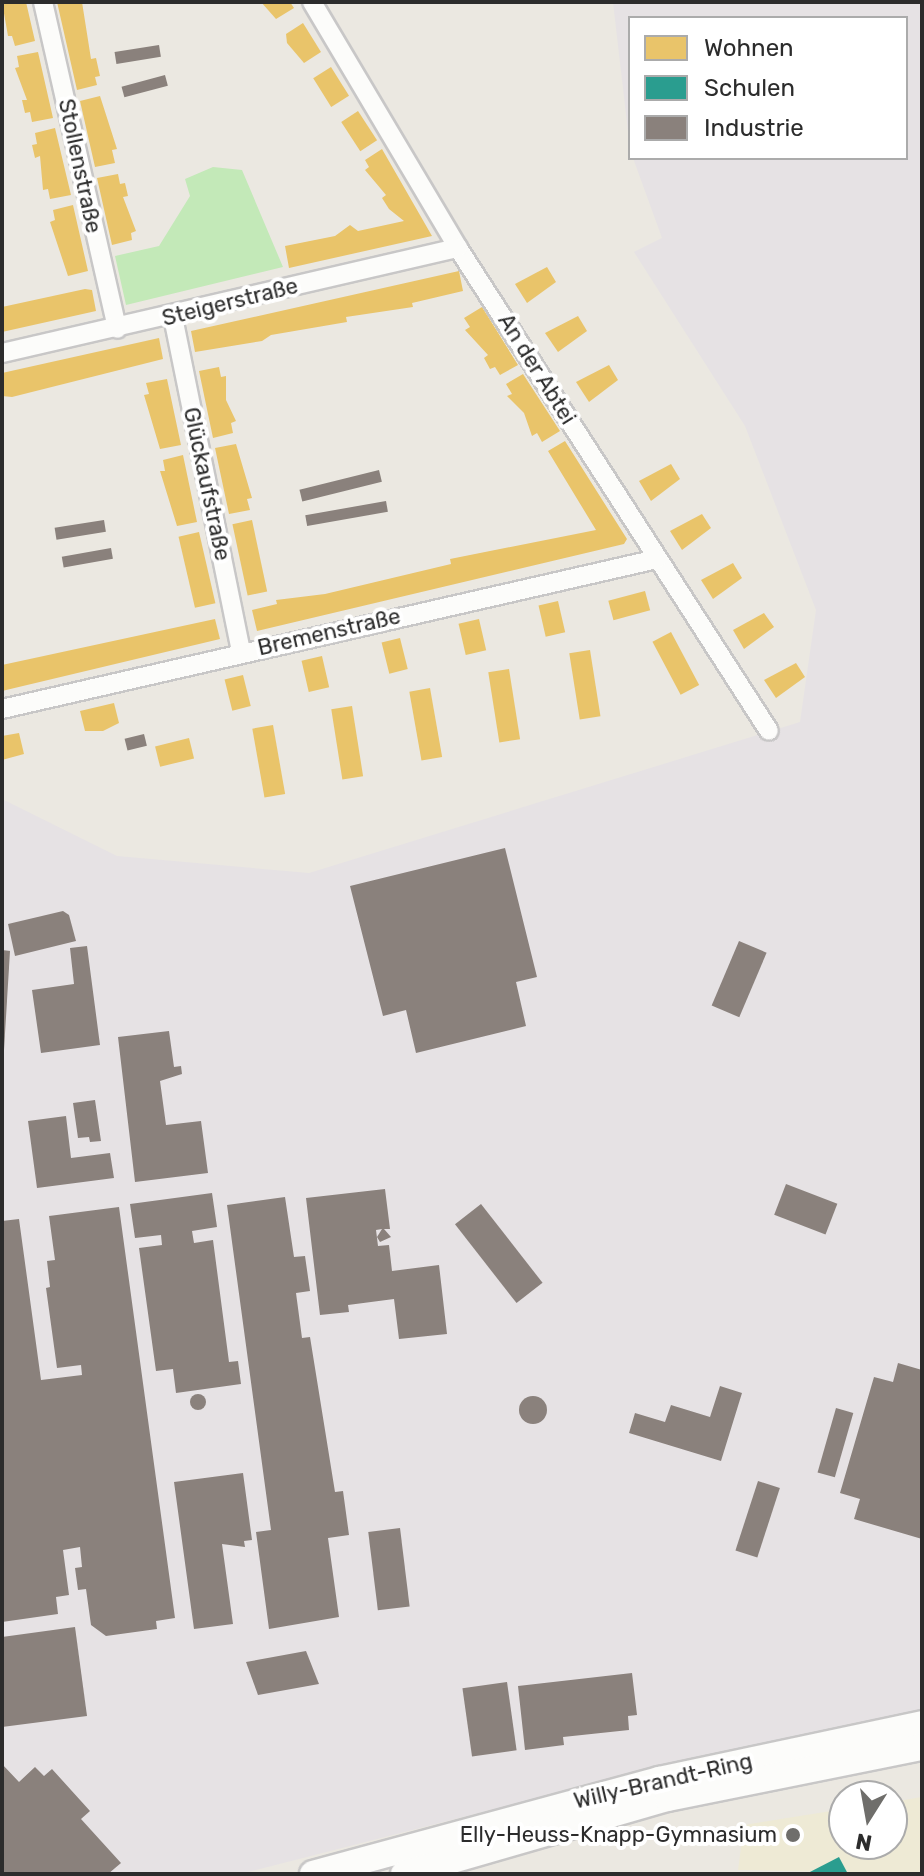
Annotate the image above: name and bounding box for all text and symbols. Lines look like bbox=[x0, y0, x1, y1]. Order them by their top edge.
legend bbox=[628, 16, 908, 160]
text: Wohnen bbox=[704, 34, 794, 62]
text: Schulen bbox=[704, 74, 795, 102]
street label: Stollenstraße bbox=[53, 96, 107, 236]
text: Industrie bbox=[704, 114, 804, 142]
street label: Steigerstraße bbox=[159, 272, 301, 332]
street label: An der Abtei bbox=[492, 308, 582, 430]
street label: Glückaufstraße bbox=[178, 405, 236, 563]
street label: Bremenstraße bbox=[255, 603, 403, 661]
street label: Willy-Brandt-Ring bbox=[571, 1748, 755, 1814]
north arrow bbox=[828, 1780, 908, 1860]
place label: Elly-Heuss-Knapp-Gymnasium bbox=[460, 1822, 777, 1848]
marker: Elly-Heuss-Knapp-Gymnasium bbox=[784, 1826, 802, 1844]
text: N bbox=[853, 1827, 874, 1857]

